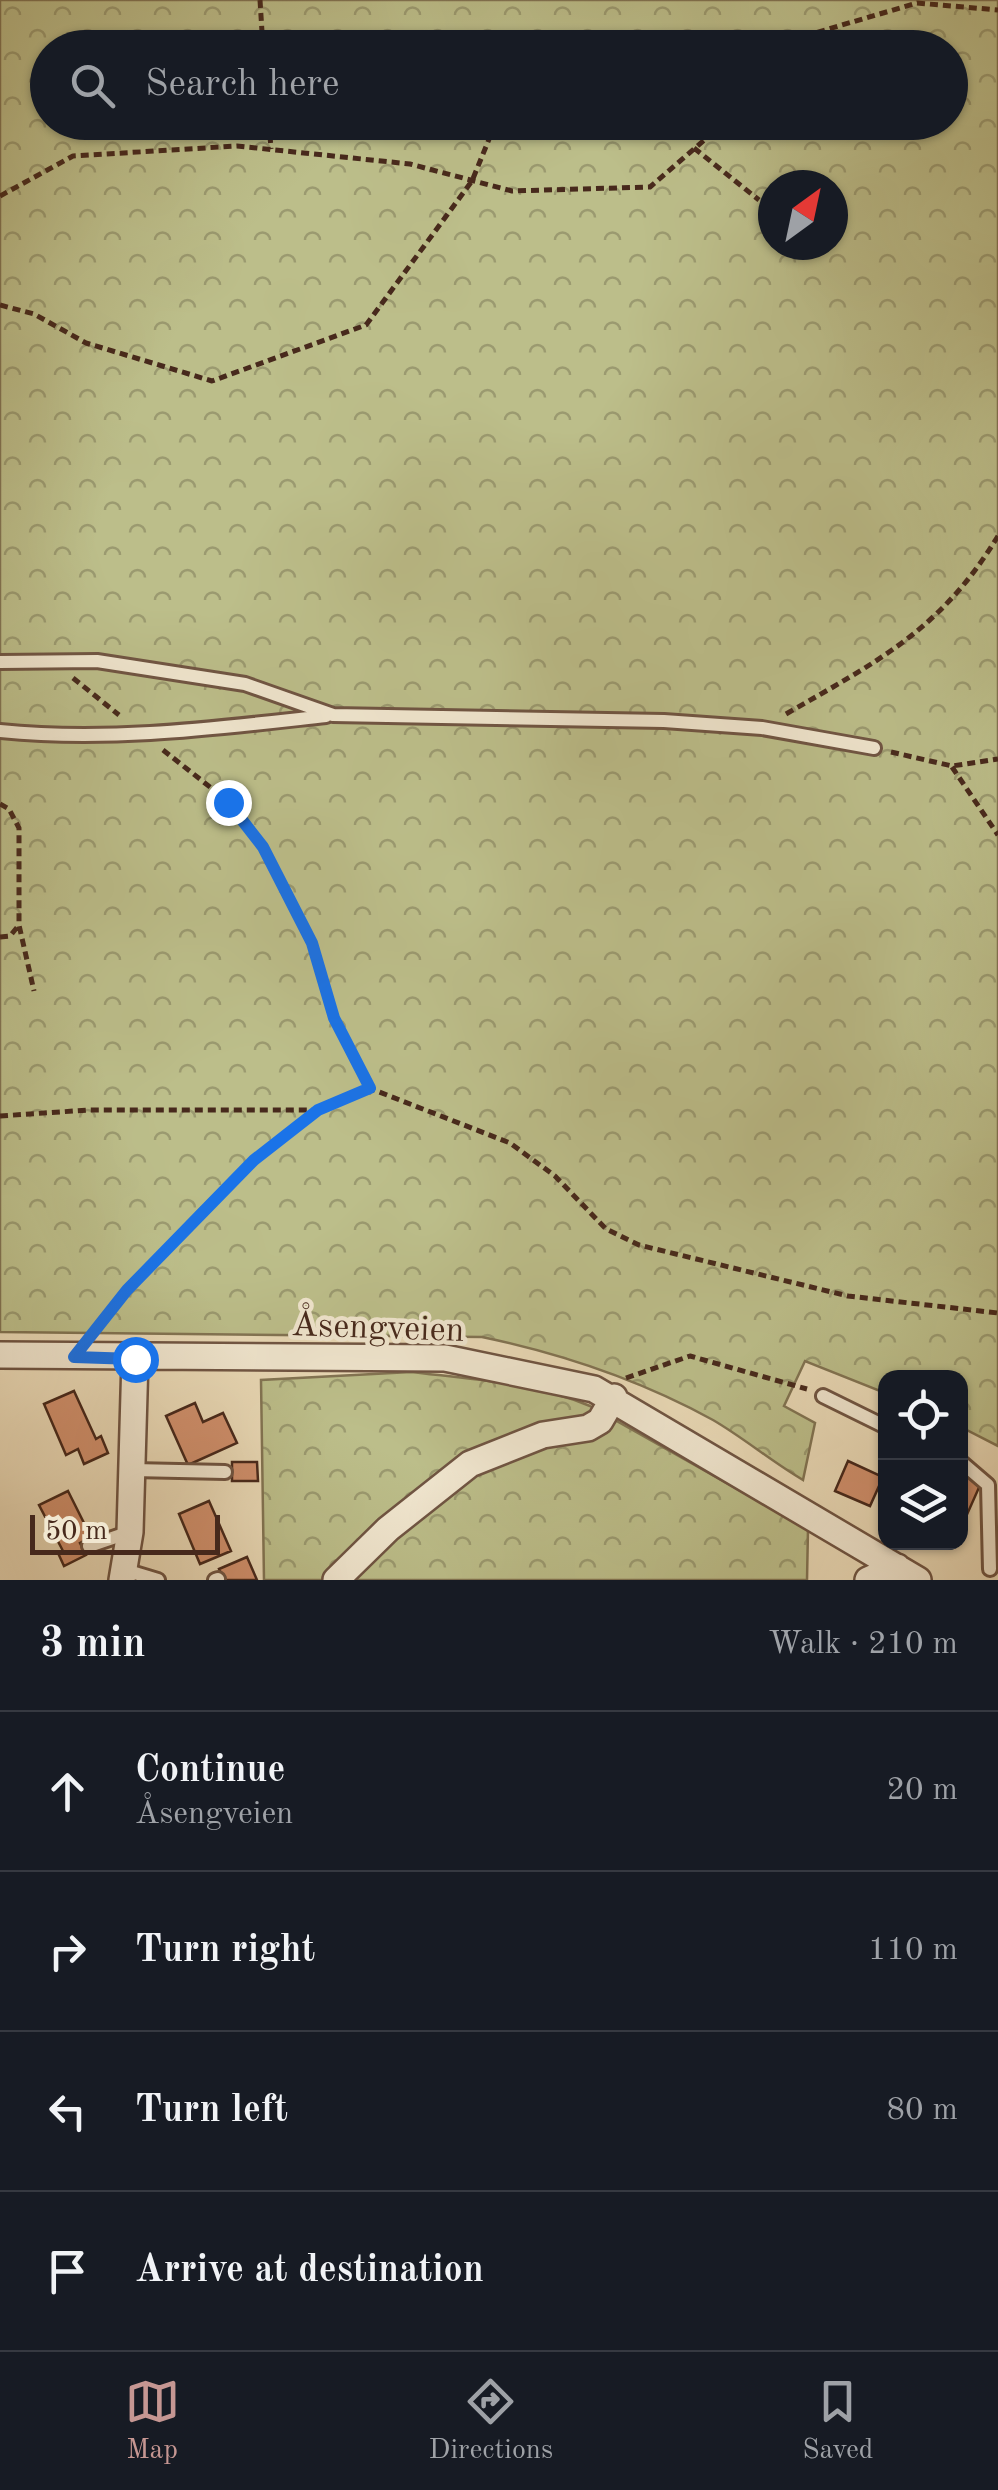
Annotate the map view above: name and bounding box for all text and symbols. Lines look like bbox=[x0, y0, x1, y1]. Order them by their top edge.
search box bbox=[30, 30, 968, 140]
icon: search bbox=[65, 58, 120, 113]
text: Search here bbox=[145, 66, 340, 104]
north arrow bbox=[758, 170, 848, 260]
route end bbox=[206, 780, 252, 826]
street label: Åsengveien bbox=[291, 1300, 465, 1349]
route start bbox=[113, 1337, 159, 1383]
map controls bbox=[878, 1370, 968, 1550]
button: locate bbox=[878, 1370, 968, 1460]
button: layers bbox=[878, 1460, 968, 1550]
scale bar bbox=[30, 1510, 220, 1554]
text: 50 m bbox=[45, 1518, 108, 1546]
text: 3 min bbox=[40, 1624, 146, 1666]
text: Walk · 210 m bbox=[768, 1629, 958, 1661]
text: Continue bbox=[135, 1752, 285, 1790]
icon: ahead bbox=[40, 1764, 95, 1819]
text: 20 m bbox=[887, 1775, 958, 1807]
text: Åsengveien bbox=[135, 1799, 293, 1831]
icon: right bbox=[40, 1924, 95, 1979]
text: Turn right bbox=[135, 1932, 315, 1970]
text: 110 m bbox=[868, 1935, 958, 1967]
icon: left bbox=[40, 2084, 95, 2139]
text: Turn left bbox=[135, 2092, 288, 2130]
text: 80 m bbox=[887, 2095, 958, 2127]
icon: arrive bbox=[40, 2244, 95, 2299]
text: Arrive at destination bbox=[135, 2252, 484, 2290]
tab: Map bbox=[125, 2374, 180, 2469]
tab: Directions bbox=[429, 2374, 553, 2469]
tab: Saved bbox=[802, 2374, 873, 2469]

